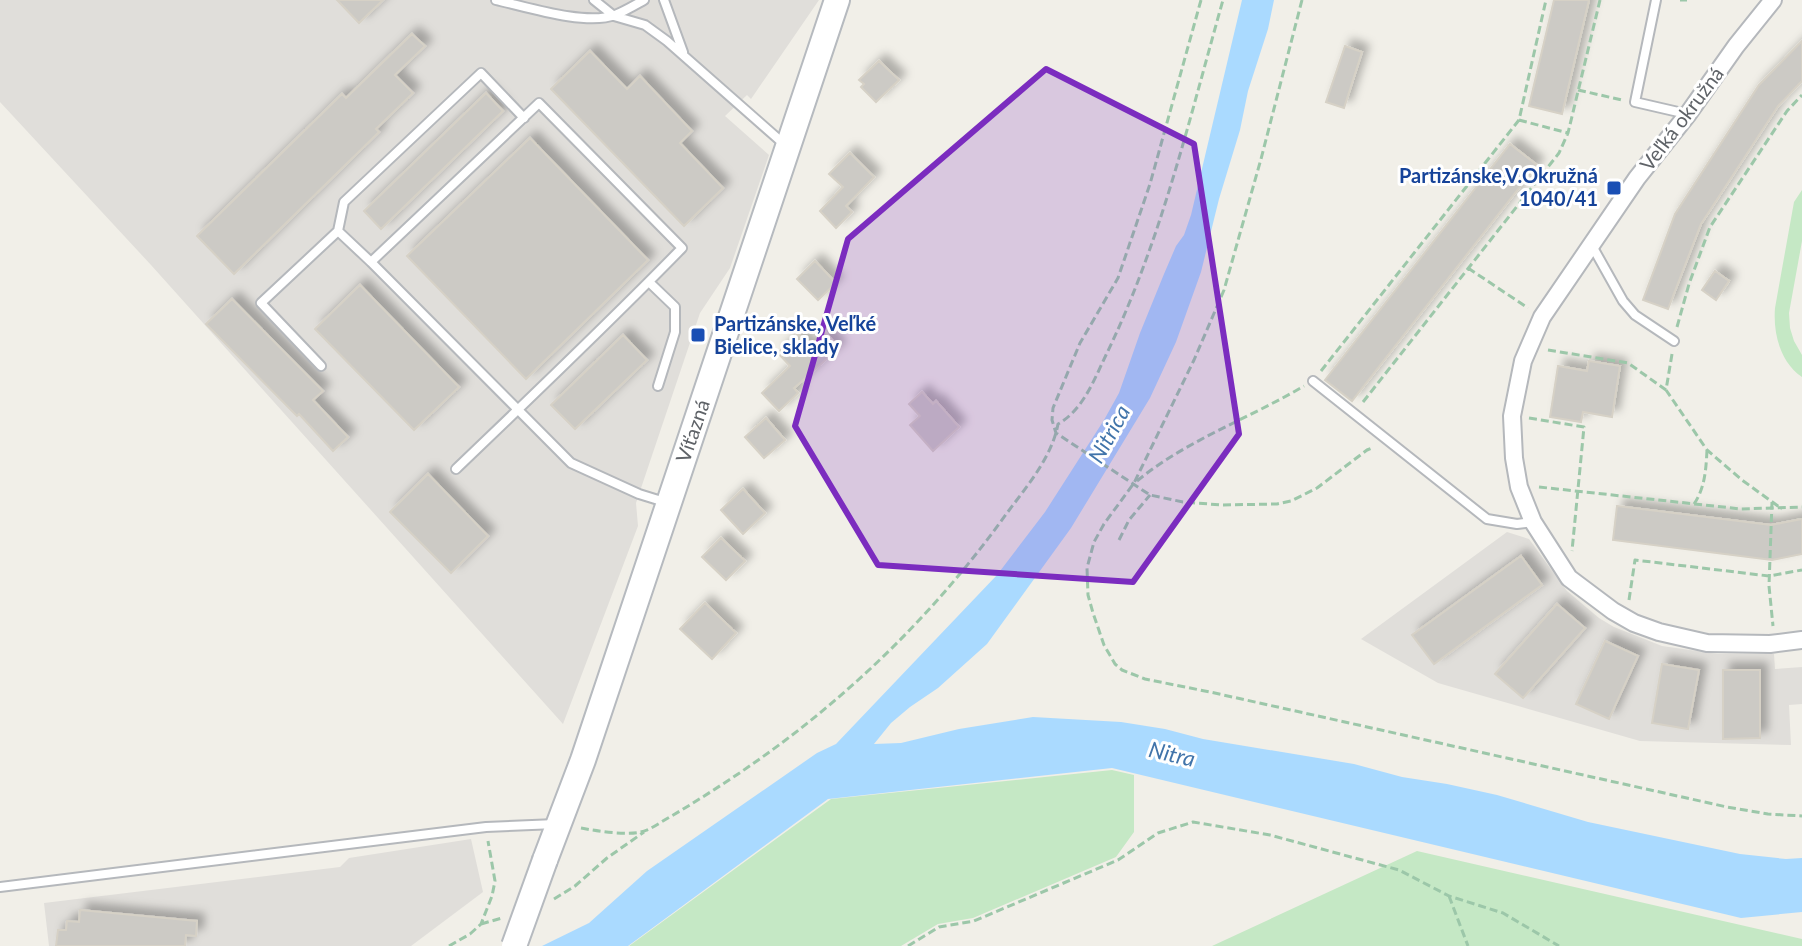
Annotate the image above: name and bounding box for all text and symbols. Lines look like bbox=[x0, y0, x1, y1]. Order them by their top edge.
street label: Veľká okružná bbox=[1634, 62, 1728, 175]
place label: Partizánske,V.Okružná 1040/41 bbox=[1399, 163, 1598, 210]
marker: Partizánske,V.Okružná 1040/41 bbox=[1605, 179, 1623, 197]
place label: Partizánske, Veľké Bielice, sklady bbox=[714, 311, 876, 358]
marker: Partizánske, Veľké Bielice, sklady bbox=[689, 326, 707, 344]
street label: Víťazná bbox=[670, 396, 714, 465]
water label: Nitrica bbox=[1082, 400, 1135, 467]
water label: Nitra bbox=[1146, 735, 1198, 772]

